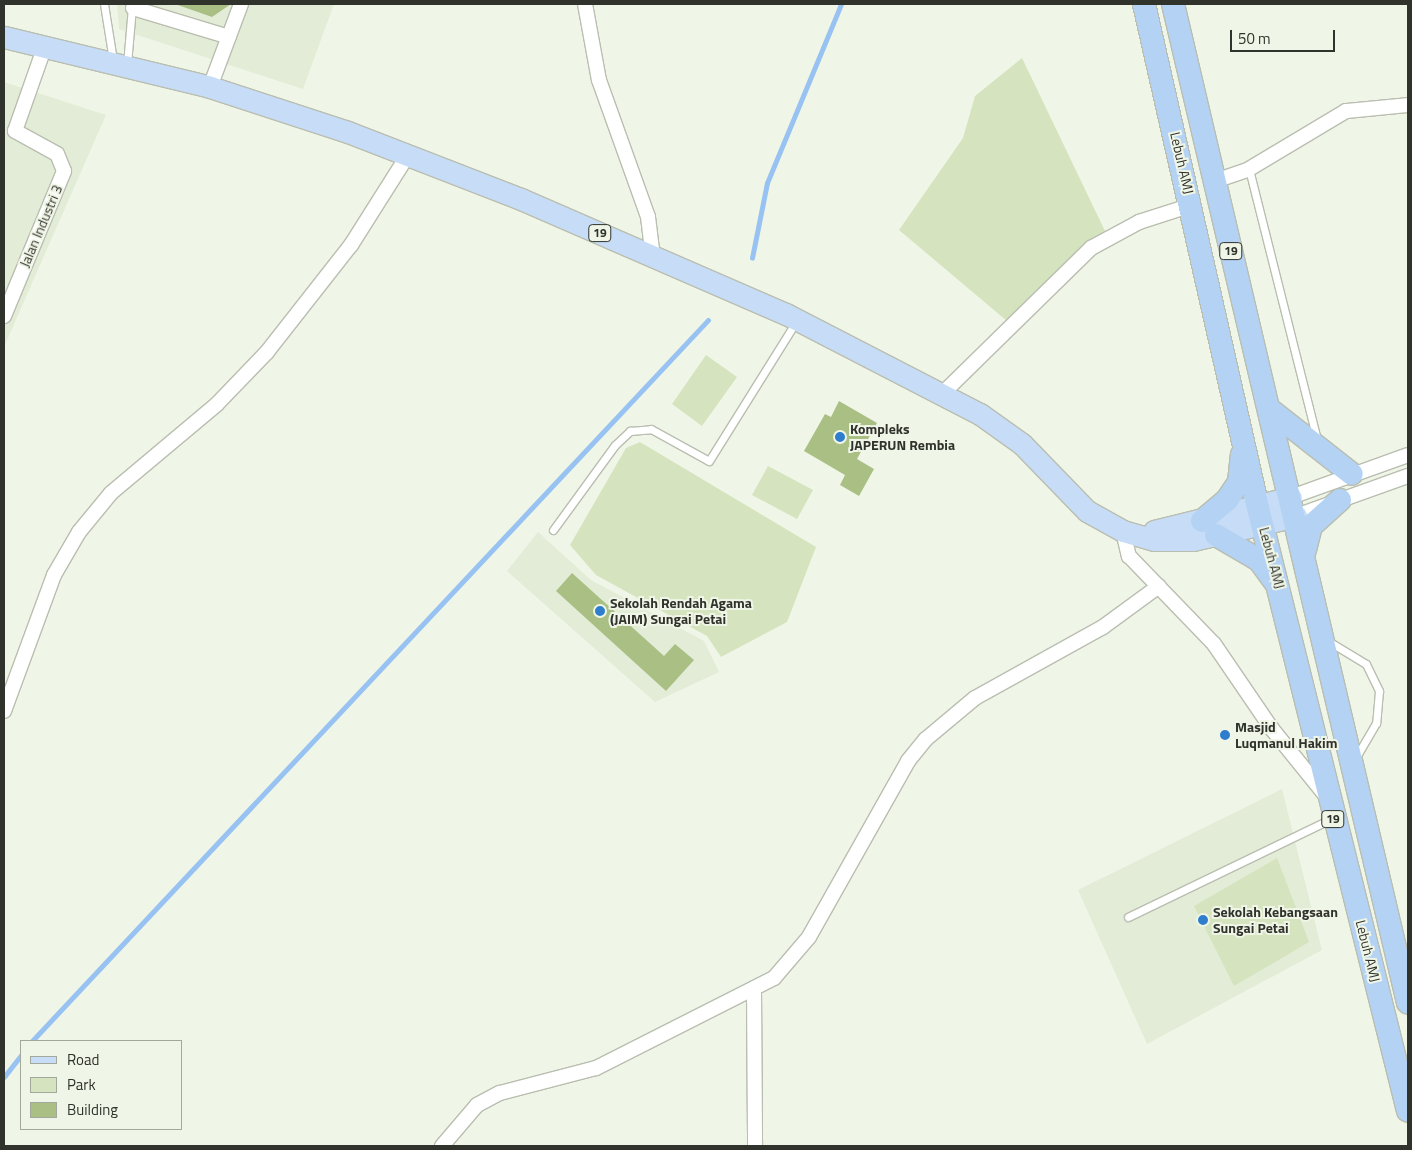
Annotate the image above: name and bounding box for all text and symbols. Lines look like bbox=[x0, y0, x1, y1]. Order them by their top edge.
scale bar bbox=[1232, 20, 1337, 52]
text: 50 m bbox=[1238, 27, 1271, 50]
street label: Lebuh AMJ bbox=[1167, 130, 1197, 196]
street label: Jalan Industri 3 bbox=[16, 182, 66, 270]
road number: 19 bbox=[588, 224, 612, 242]
road number: 19 bbox=[1218, 242, 1244, 260]
place label: Kompleks JAPERUN Rembia bbox=[850, 421, 955, 454]
marker: Kompleks JAPERUN Rembia bbox=[834, 431, 846, 443]
street label: Lebuh AMJ bbox=[1256, 525, 1288, 591]
place label: Sekolah Rendah Agama (JAIM) Sungai Petai bbox=[610, 595, 752, 628]
marker: Sekolah Rendah Agama (JAIM) Sungai Petai bbox=[594, 605, 606, 617]
place label: Masjid Luqmanul Hakim bbox=[1235, 719, 1337, 752]
marker: Masjid Luqmanul Hakim bbox=[1219, 729, 1231, 741]
road number: 19 bbox=[1320, 810, 1346, 829]
place label: Sekolah Kebangsaan Sungai Petai bbox=[1213, 904, 1338, 936]
marker: Sekolah Kebangsaan Sungai Petai bbox=[1197, 914, 1209, 926]
street label: Lebuh AMJ bbox=[1352, 918, 1384, 984]
legend bbox=[20, 1040, 182, 1130]
text: Road bbox=[67, 1048, 99, 1071]
text: Park bbox=[67, 1073, 96, 1096]
text: Building bbox=[67, 1098, 118, 1121]

